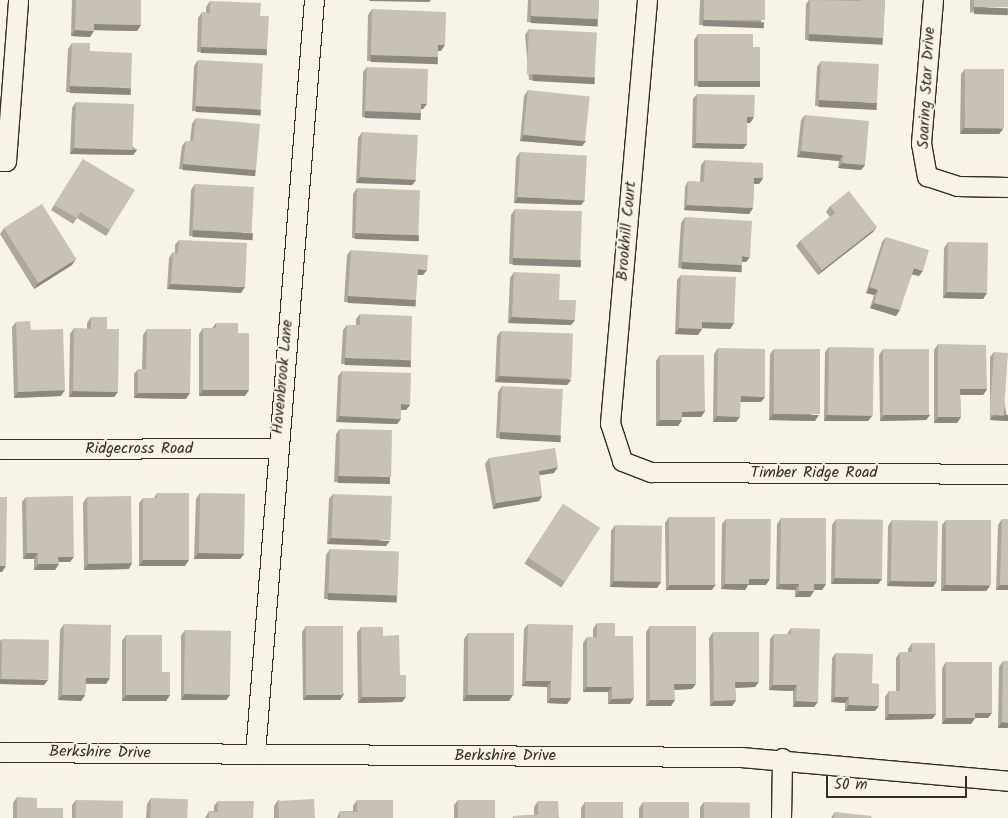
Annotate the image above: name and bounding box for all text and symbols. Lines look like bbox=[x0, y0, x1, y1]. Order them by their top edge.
street label: Soaring Star Drive bbox=[914, 26, 940, 150]
street label: Brookhill Court bbox=[613, 180, 641, 282]
street label: Havenbrook Lane bbox=[268, 319, 298, 435]
street label: Ridgecross Road bbox=[85, 439, 193, 459]
street label: Timber Ridge Road bbox=[751, 463, 877, 483]
street label: Berkshire Drive bbox=[49, 743, 151, 763]
street label: Berkshire Drive bbox=[454, 746, 556, 766]
scale bar bbox=[828, 766, 969, 798]
text: 50 m bbox=[834, 773, 868, 797]

